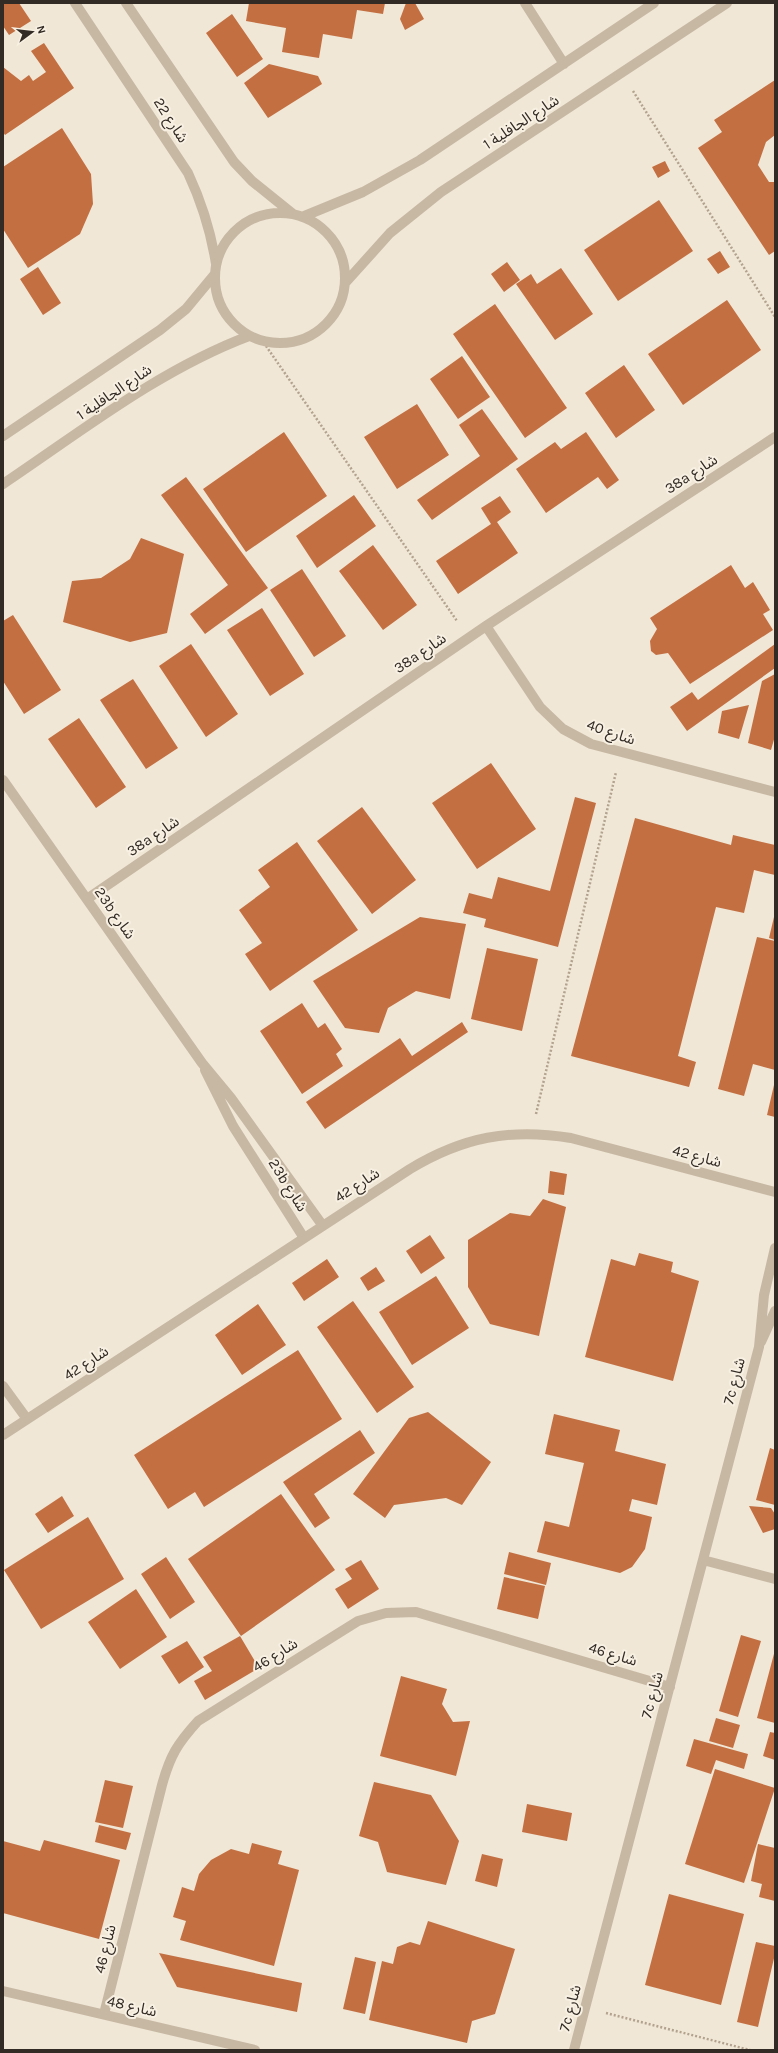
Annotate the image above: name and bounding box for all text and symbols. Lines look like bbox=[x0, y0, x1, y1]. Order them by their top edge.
north arrow bbox=[12, 12, 52, 52]
text: N bbox=[34, 24, 48, 35]
street label: شارع الجافلية 1 bbox=[480, 91, 564, 156]
street label: شارع 22 bbox=[147, 94, 192, 148]
street label: شارع الجافلية 1 bbox=[73, 360, 157, 426]
street label: 38a شارع bbox=[661, 450, 723, 500]
street label: 38a شارع bbox=[390, 629, 451, 679]
street label: شارع 40 bbox=[583, 715, 638, 752]
street label: 38a شارع bbox=[123, 812, 184, 862]
street label: 23b شارع bbox=[88, 884, 139, 944]
street label: شارع 42 bbox=[670, 1141, 724, 1174]
street label: 23b شارع bbox=[262, 1155, 311, 1217]
street label: شارع 42 bbox=[331, 1164, 385, 1209]
street label: شارع 42 bbox=[60, 1342, 114, 1387]
street label: 7c شارع bbox=[719, 1355, 752, 1407]
street label: شارع 46 bbox=[249, 1634, 303, 1678]
street label: شارع 46 bbox=[586, 1638, 640, 1673]
street label: 7c شارع bbox=[637, 1669, 670, 1721]
street label: شارع 46 bbox=[90, 1922, 123, 1976]
street label: 7c شارع bbox=[555, 1982, 588, 2034]
street label: شارع 48 bbox=[105, 1992, 159, 2023]

